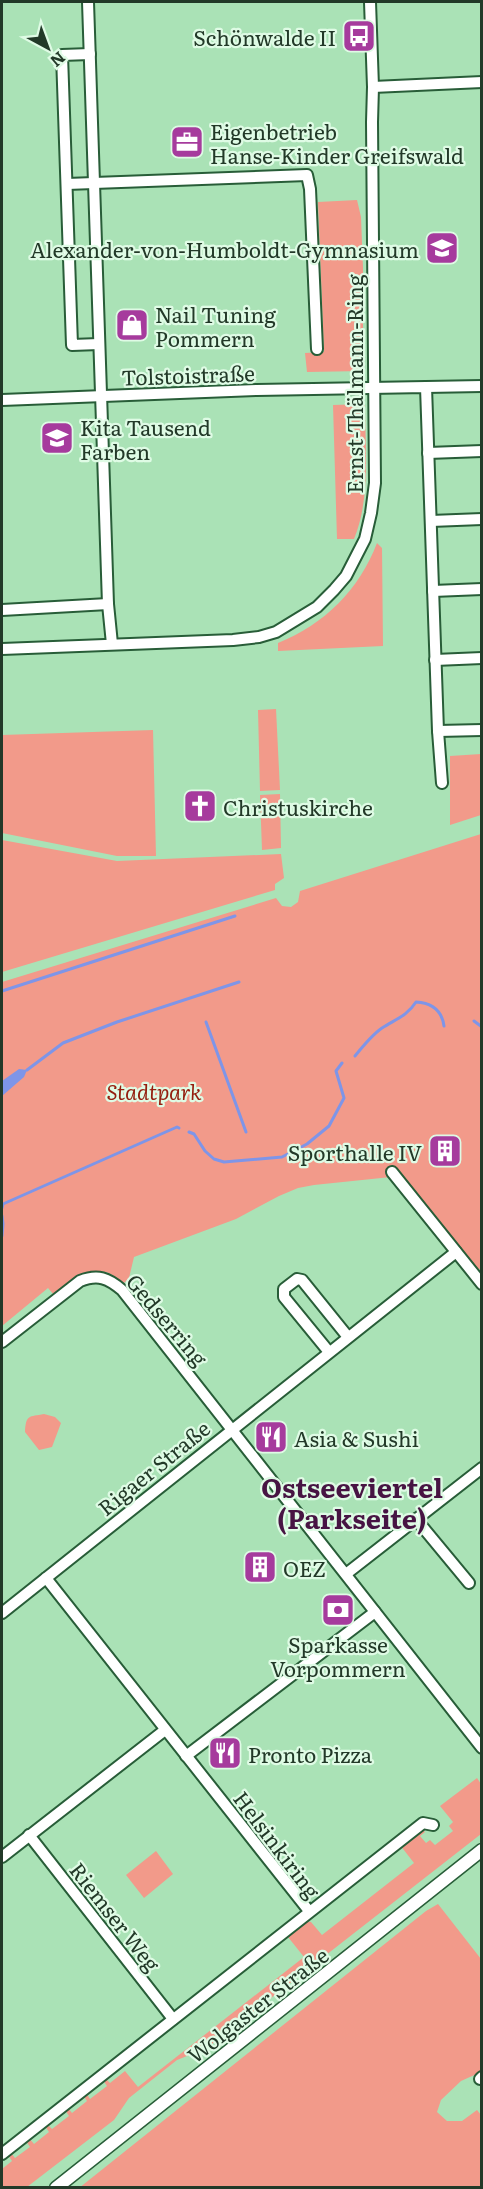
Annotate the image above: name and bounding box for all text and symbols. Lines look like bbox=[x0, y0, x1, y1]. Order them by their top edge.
north arrow bbox=[18, 18, 78, 78]
bus stop icon: Schönwalde II bbox=[341, 18, 377, 54]
place label: Schönwalde II bbox=[193, 21, 336, 52]
text: N bbox=[46, 47, 71, 74]
place label: Eigenbetrieb Hanse-Kinder Greifswald bbox=[210, 115, 464, 170]
office icon: Eigenbetrieb Hanse-Kinder Greifswald bbox=[169, 124, 205, 160]
school or university icon: Alexander-von-Humboldt-Gymnasium bbox=[424, 230, 460, 266]
place label: Alexander-von-Humboldt-Gymnasium bbox=[30, 233, 419, 264]
street label: Ernst-Thälmann-Ring bbox=[338, 274, 369, 494]
place label: Nail Tuning Pommern bbox=[155, 298, 276, 353]
shop icon: Nail Tuning Pommern bbox=[114, 307, 150, 343]
street label: Tolstoistraße bbox=[121, 356, 255, 392]
place label: Kita Tausend Farben bbox=[80, 411, 211, 466]
school or university icon: Kita Tausend Farben bbox=[39, 420, 75, 456]
church icon: Christuskirche bbox=[182, 788, 218, 824]
place label: Christuskirche bbox=[223, 791, 373, 822]
park label: Stadtpark bbox=[107, 1075, 202, 1106]
building icon: Sporthalle IV bbox=[427, 1133, 463, 1169]
place label: Sporthalle IV bbox=[288, 1136, 422, 1167]
street label: Gedserring bbox=[120, 1266, 216, 1372]
street label: Rigaer Straße bbox=[90, 1412, 216, 1522]
restaurant icon: Asia & Sushi bbox=[253, 1419, 289, 1455]
place label: Asia & Sushi bbox=[294, 1422, 419, 1453]
district label: Ostseeviertel (Parkseite) bbox=[261, 1466, 443, 1537]
building icon: OEZ bbox=[242, 1549, 278, 1585]
place label: OEZ bbox=[283, 1552, 326, 1583]
bank icon: Sparkasse Vorpommern bbox=[320, 1592, 356, 1628]
place label: Sparkasse Vorpommern bbox=[270, 1628, 406, 1683]
restaurant icon: Pronto Pizza bbox=[207, 1735, 243, 1771]
place label: Pronto Pizza bbox=[248, 1738, 373, 1769]
street label: Helsinkiring bbox=[227, 1784, 329, 1905]
street label: Riemser Weg bbox=[63, 1855, 169, 1977]
street label: Wolgaster Straße bbox=[180, 1939, 334, 2069]

